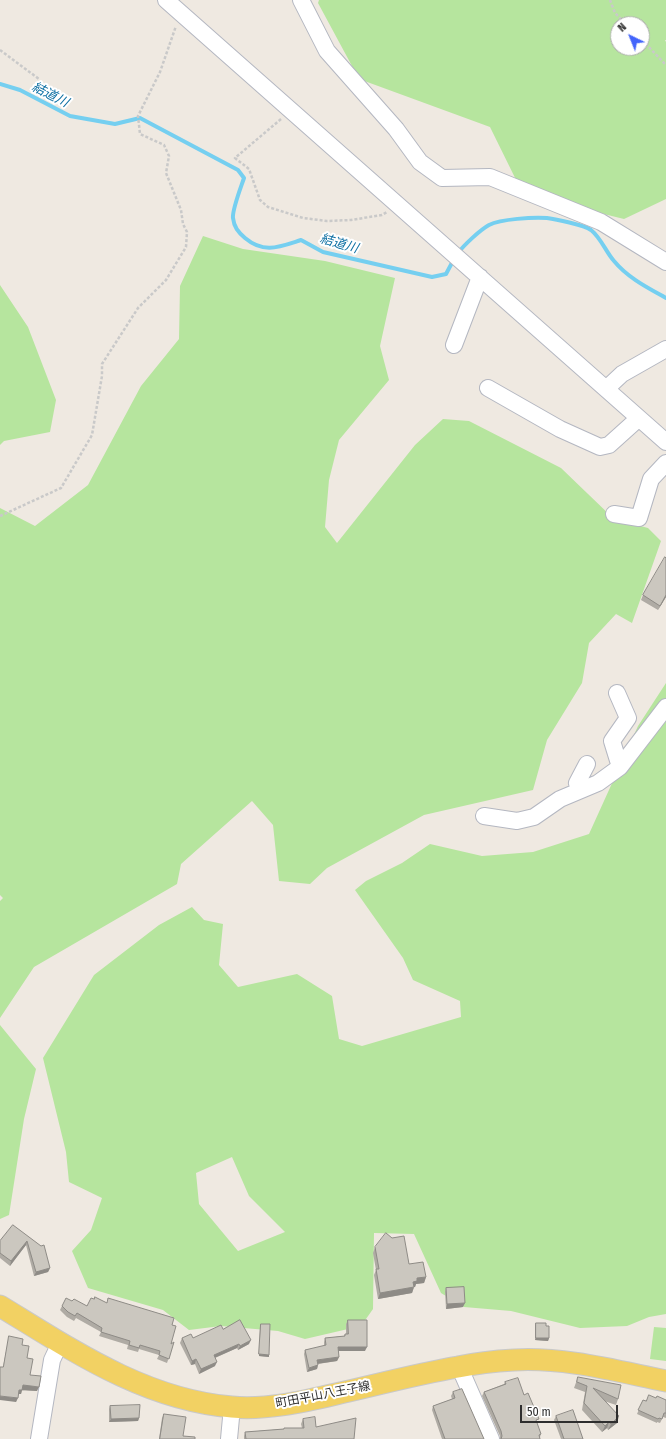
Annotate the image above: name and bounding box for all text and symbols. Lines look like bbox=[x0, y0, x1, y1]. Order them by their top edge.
north arrow bbox=[610, 16, 650, 56]
text: N bbox=[615, 21, 629, 35]
water label: 結道川 bbox=[29, 79, 71, 111]
water label: 結道川 bbox=[318, 231, 360, 257]
street label: 町田平山八王子線 bbox=[275, 1379, 371, 1411]
scale bar bbox=[522, 1397, 620, 1423]
text: 50 m bbox=[527, 1405, 551, 1419]

